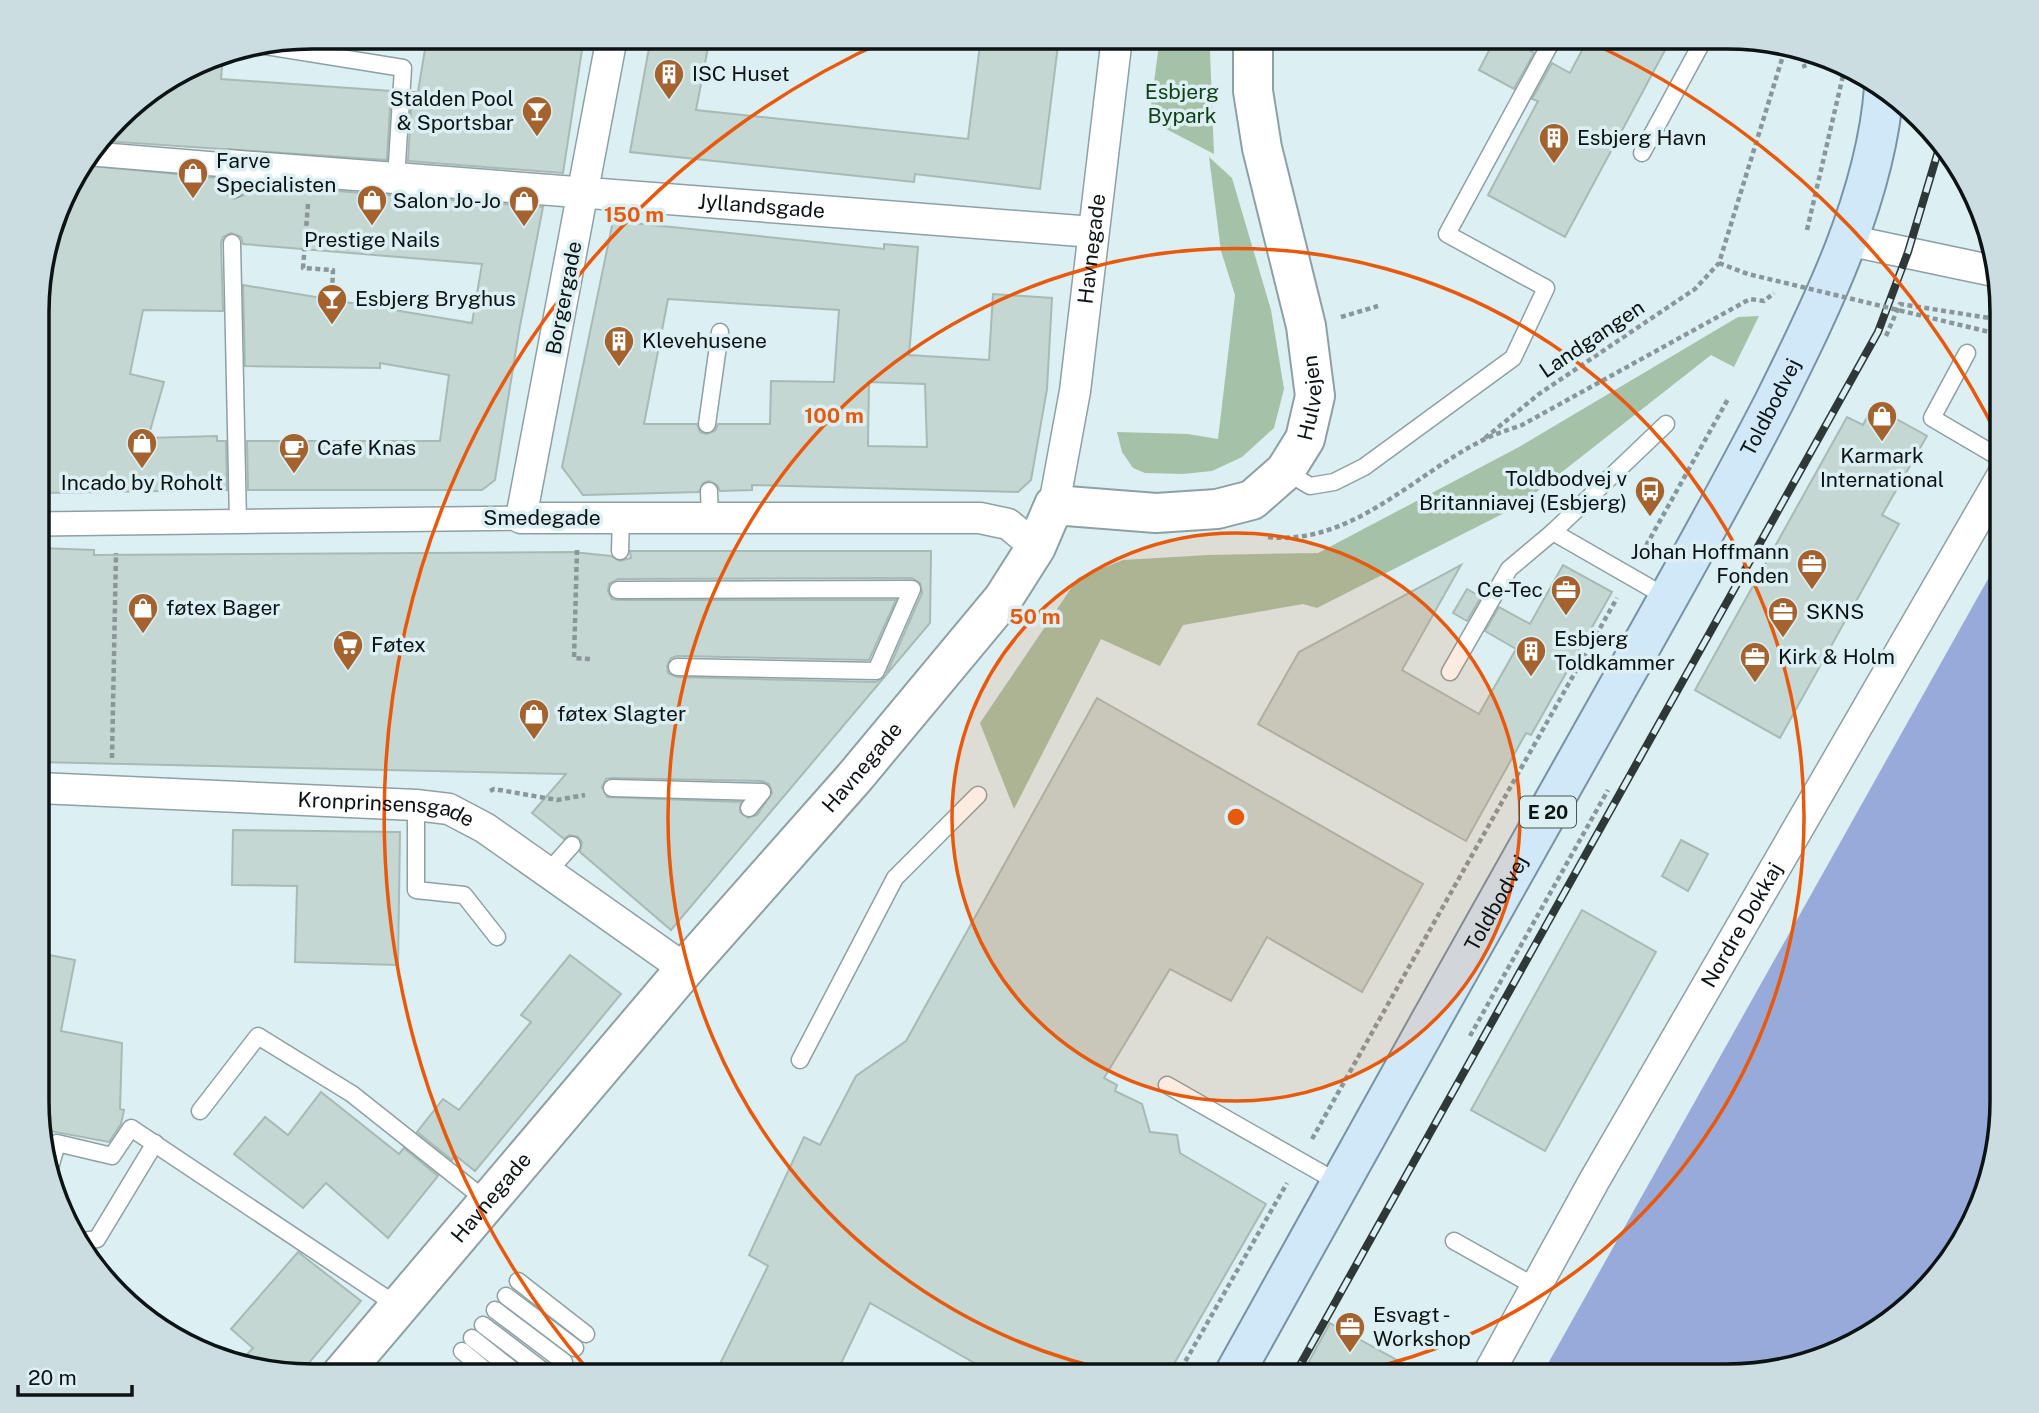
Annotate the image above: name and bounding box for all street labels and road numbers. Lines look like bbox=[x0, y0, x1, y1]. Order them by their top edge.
street label: Jyllandsgade bbox=[697, 188, 826, 223]
street label: Havnegade bbox=[1072, 192, 1110, 305]
street label: Borgergade bbox=[540, 239, 587, 357]
street label: Landgangen bbox=[1534, 294, 1649, 383]
street label: Hulvejen bbox=[1292, 354, 1327, 443]
street label: Toldbodvej bbox=[1735, 354, 1806, 460]
street label: Smedegade bbox=[483, 505, 601, 530]
street label: Havnegade bbox=[816, 717, 907, 817]
street label: Kronprinsensgade bbox=[297, 787, 479, 832]
road number: E 20 bbox=[1520, 796, 1576, 828]
street label: Toldbodvej bbox=[1459, 851, 1533, 956]
street label: Nordre Dokkaj bbox=[1696, 858, 1788, 992]
street label: Havnegade bbox=[446, 1147, 536, 1247]

